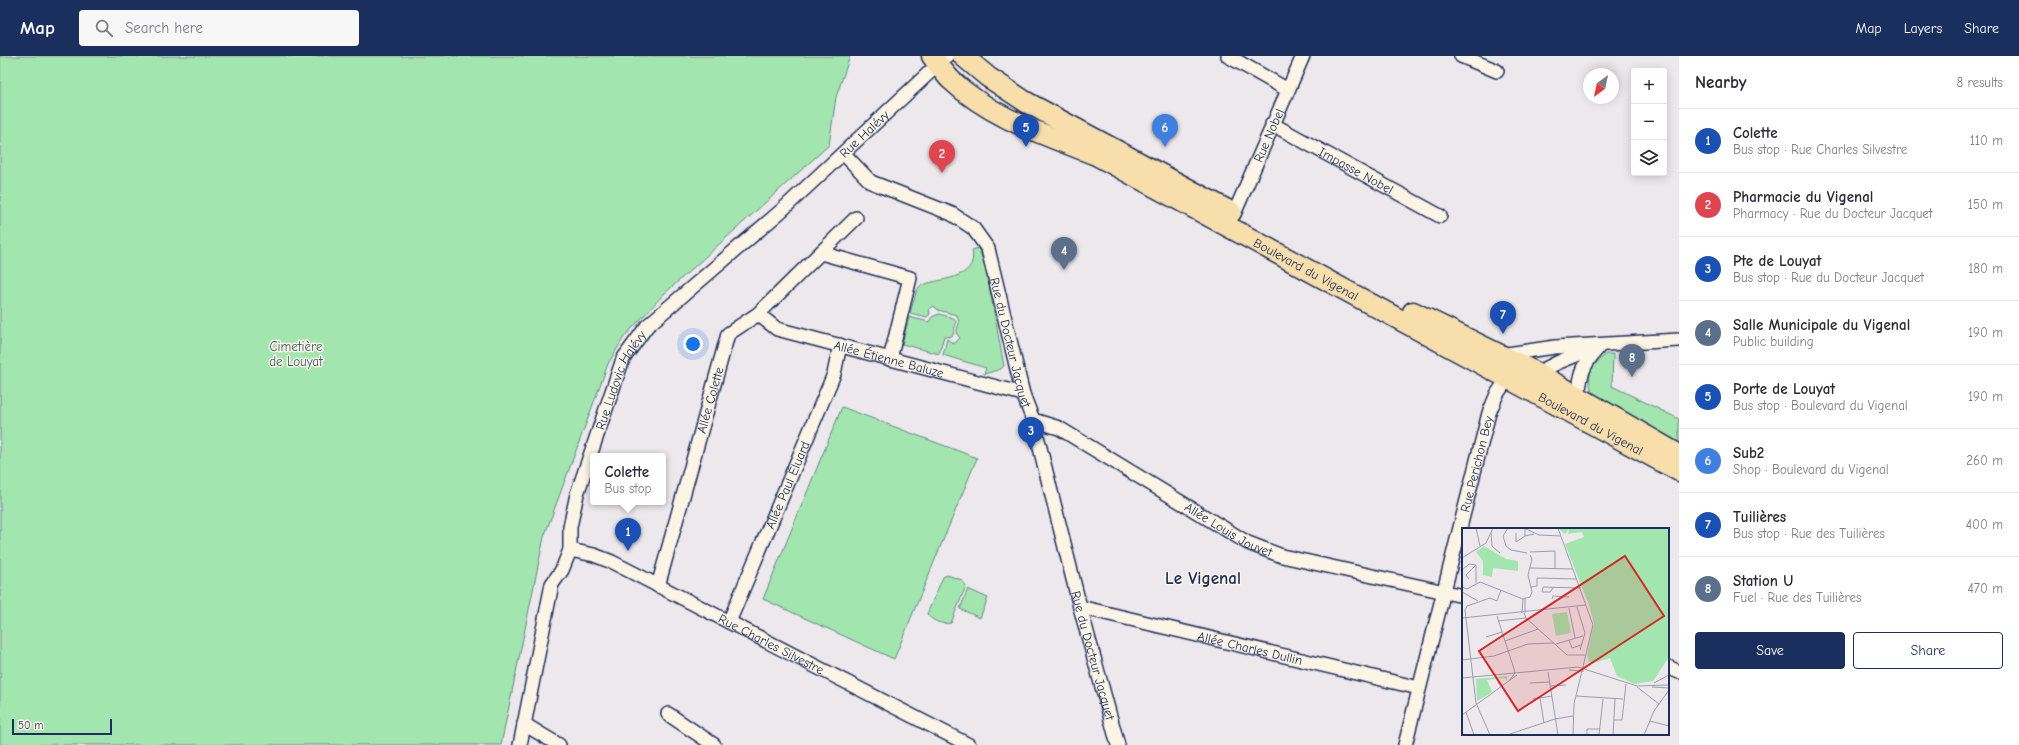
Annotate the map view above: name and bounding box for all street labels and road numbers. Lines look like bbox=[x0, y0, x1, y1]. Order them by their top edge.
street label: Rue Nobel bbox=[1251, 106, 1287, 165]
street label: Rue Halévy bbox=[836, 107, 892, 161]
street label: Impasse Nobel bbox=[1316, 144, 1396, 197]
street label: Boulevard du Vigenal bbox=[1251, 235, 1361, 304]
street label: Rue du Docteur Jacquet bbox=[987, 276, 1035, 411]
street label: Rue Ludovic Halévy bbox=[592, 328, 649, 432]
street label: Allée Étienne Baluze bbox=[832, 337, 946, 381]
street label: Allée Colette bbox=[694, 365, 727, 435]
street label: Boulevard du Vigenal bbox=[1536, 389, 1646, 458]
street label: Rue Perichon Bey bbox=[1457, 414, 1496, 514]
street label: Allée Paul Éluard bbox=[762, 439, 813, 531]
street label: Allée Louis Jouvet bbox=[1182, 499, 1276, 560]
street label: Rue du Docteur Jacquet bbox=[1068, 589, 1118, 723]
street label: Rue Charles Silvestre bbox=[716, 611, 827, 678]
street label: Allée Charles Dullin bbox=[1196, 628, 1304, 668]

